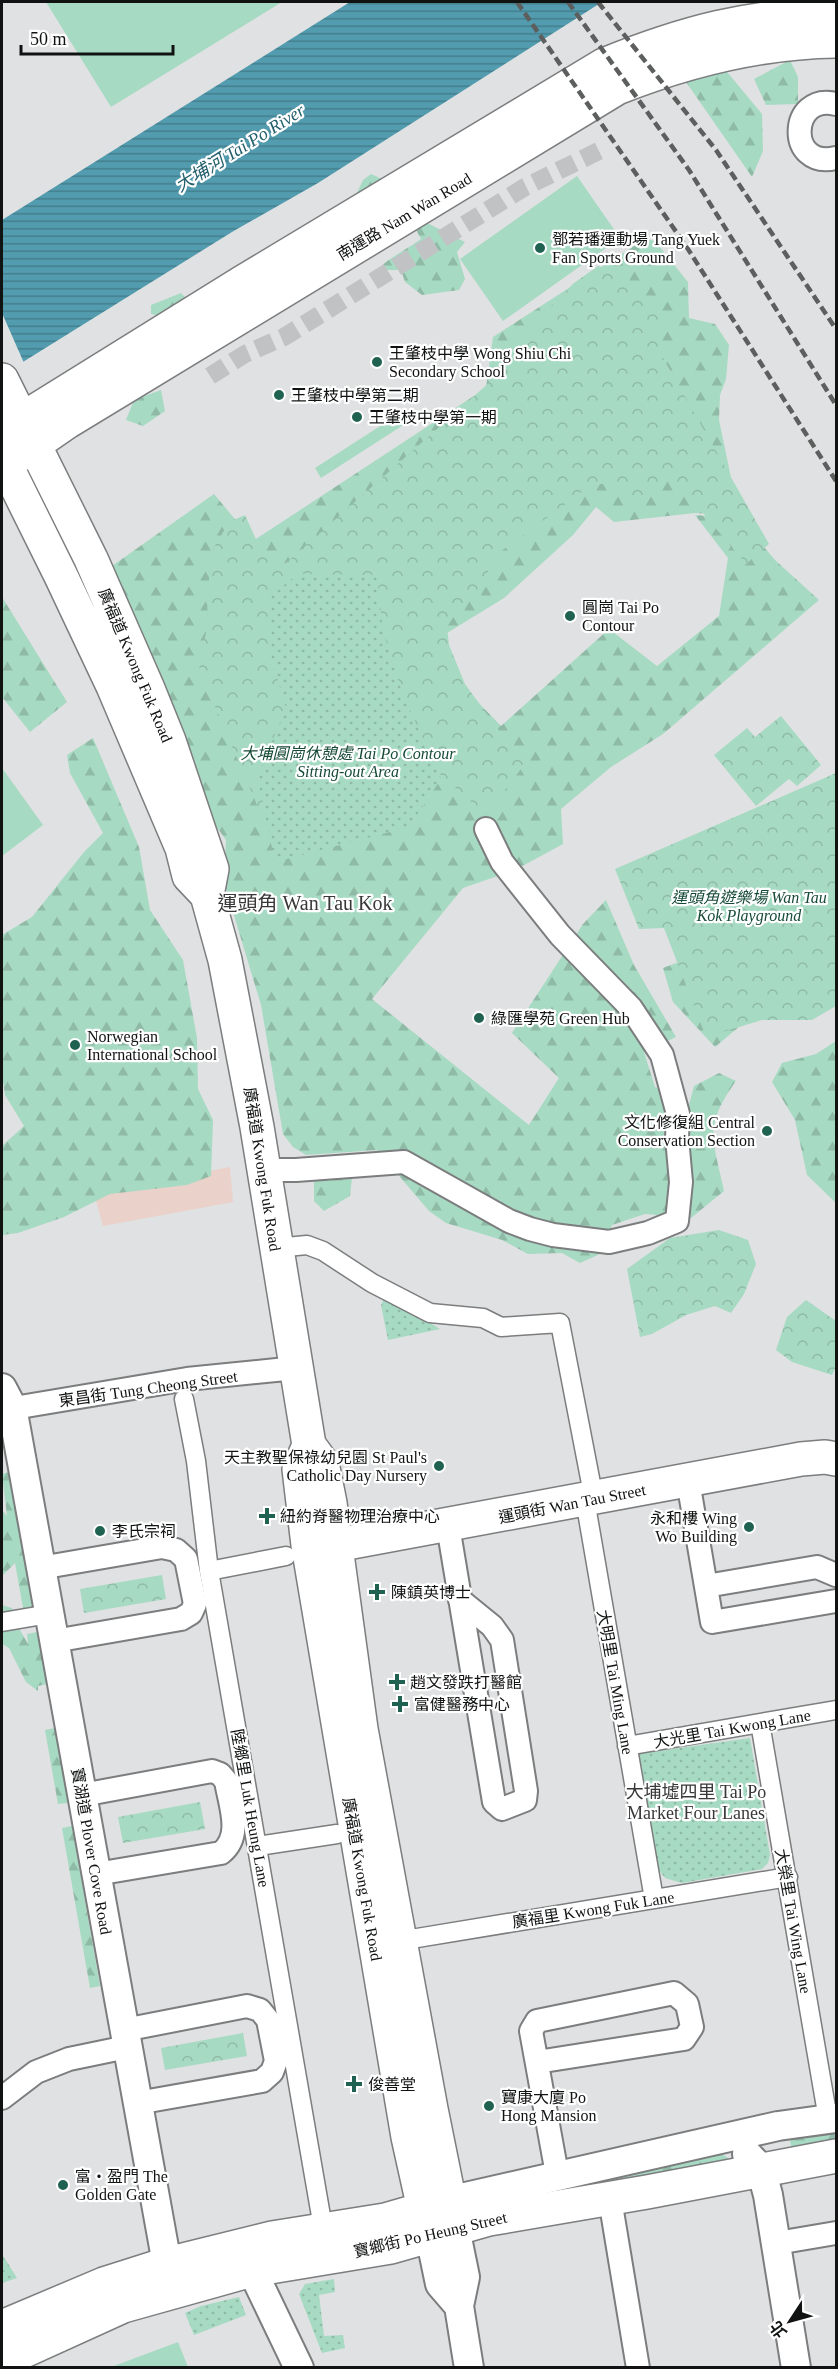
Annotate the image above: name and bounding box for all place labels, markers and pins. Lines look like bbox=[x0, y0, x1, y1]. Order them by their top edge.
place label: 鄧若璠運動場 Tang Yuek Fan Sports Ground bbox=[552, 231, 720, 267]
marker: 鄧若璠運動場 Tang Yuek Fan Sports Ground bbox=[533, 241, 547, 255]
place label: 王肇枝中學 Wong Shiu Chi Secondary School bbox=[389, 345, 572, 381]
marker: 王肇枝中學 Wong Shiu Chi Secondary School bbox=[370, 355, 384, 369]
place label: 王肇枝中學第二期 bbox=[291, 387, 419, 404]
marker: 王肇枝中學第二期 bbox=[272, 388, 286, 402]
place label: 王肇枝中學第一期 bbox=[369, 409, 497, 426]
marker: 王肇枝中學第一期 bbox=[350, 410, 364, 424]
place label: 圓崗 Tai Po Contour bbox=[582, 599, 659, 634]
marker: 圓崗 Tai Po Contour bbox=[563, 609, 577, 623]
place label: 綠匯學苑 Green Hub bbox=[491, 1010, 630, 1027]
marker: 綠匯學苑 Green Hub bbox=[472, 1011, 486, 1025]
place label: Norwegian International School bbox=[87, 1028, 218, 1063]
marker: Norwegian International School bbox=[68, 1038, 82, 1052]
place label: 文化修復組 Central Conservation Section bbox=[618, 1114, 756, 1149]
marker: 文化修復組 Central Conservation Section bbox=[760, 1124, 774, 1138]
place label: 天主教聖保祿幼兒園 St Paul's Catholic Day Nursery bbox=[224, 1449, 427, 1485]
marker: 天主教聖保祿幼兒園 St Paul's Catholic Day Nursery bbox=[432, 1459, 446, 1473]
marker: 紐約脊醫物理治療中心 bbox=[258, 1507, 276, 1525]
place label: 紐約脊醫物理治療中心 bbox=[280, 1508, 440, 1525]
place label: 永和樓 Wing Wo Building bbox=[650, 1510, 737, 1546]
marker: 永和樓 Wing Wo Building bbox=[742, 1520, 756, 1534]
place label: 李氏宗祠 bbox=[112, 1523, 176, 1540]
marker: 李氏宗祠 bbox=[93, 1524, 107, 1538]
marker: 陳鎮英博士 bbox=[368, 1583, 386, 1601]
place label: 陳鎮英博士 bbox=[391, 1584, 471, 1601]
marker: 趙文發跌打醫館 bbox=[388, 1673, 406, 1691]
place label: 趙文發跌打醫館 bbox=[410, 1674, 522, 1691]
marker: 富健醫務中心 bbox=[391, 1695, 409, 1713]
place label: 富健醫務中心 bbox=[414, 1696, 510, 1713]
marker: 俊善堂 bbox=[345, 2075, 363, 2093]
place label: 俊善堂 bbox=[368, 2076, 416, 2093]
place label: 寶康大廈 Po Hong Mansion bbox=[501, 2088, 597, 2125]
marker: 寶康大廈 Po Hong Mansion bbox=[482, 2099, 496, 2113]
place label: 富‧盈門 The Golden Gate bbox=[75, 2168, 168, 2203]
marker: 富‧盈門 The Golden Gate bbox=[56, 2178, 70, 2192]

